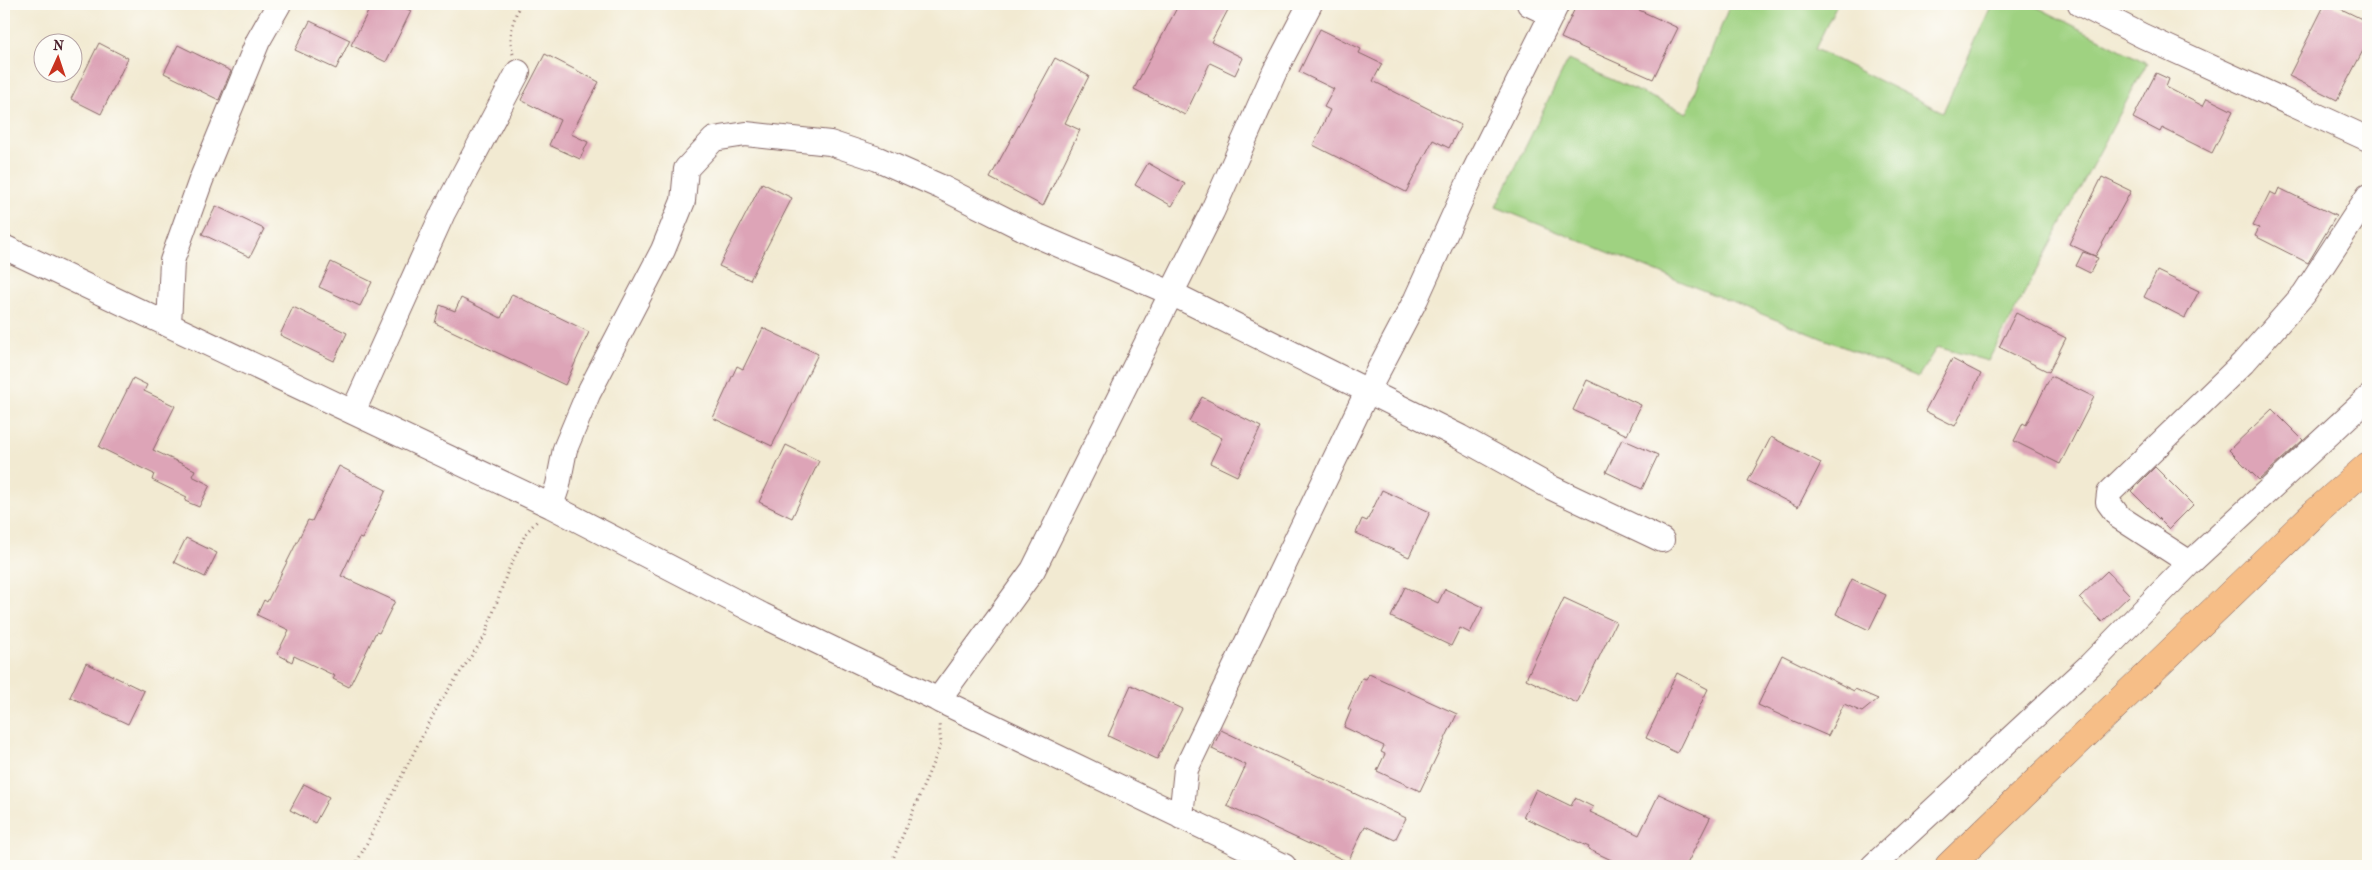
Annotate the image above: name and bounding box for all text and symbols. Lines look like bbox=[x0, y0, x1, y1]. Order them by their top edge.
north arrow bbox=[32, 32, 82, 82]
text: N bbox=[53, 37, 65, 54]

